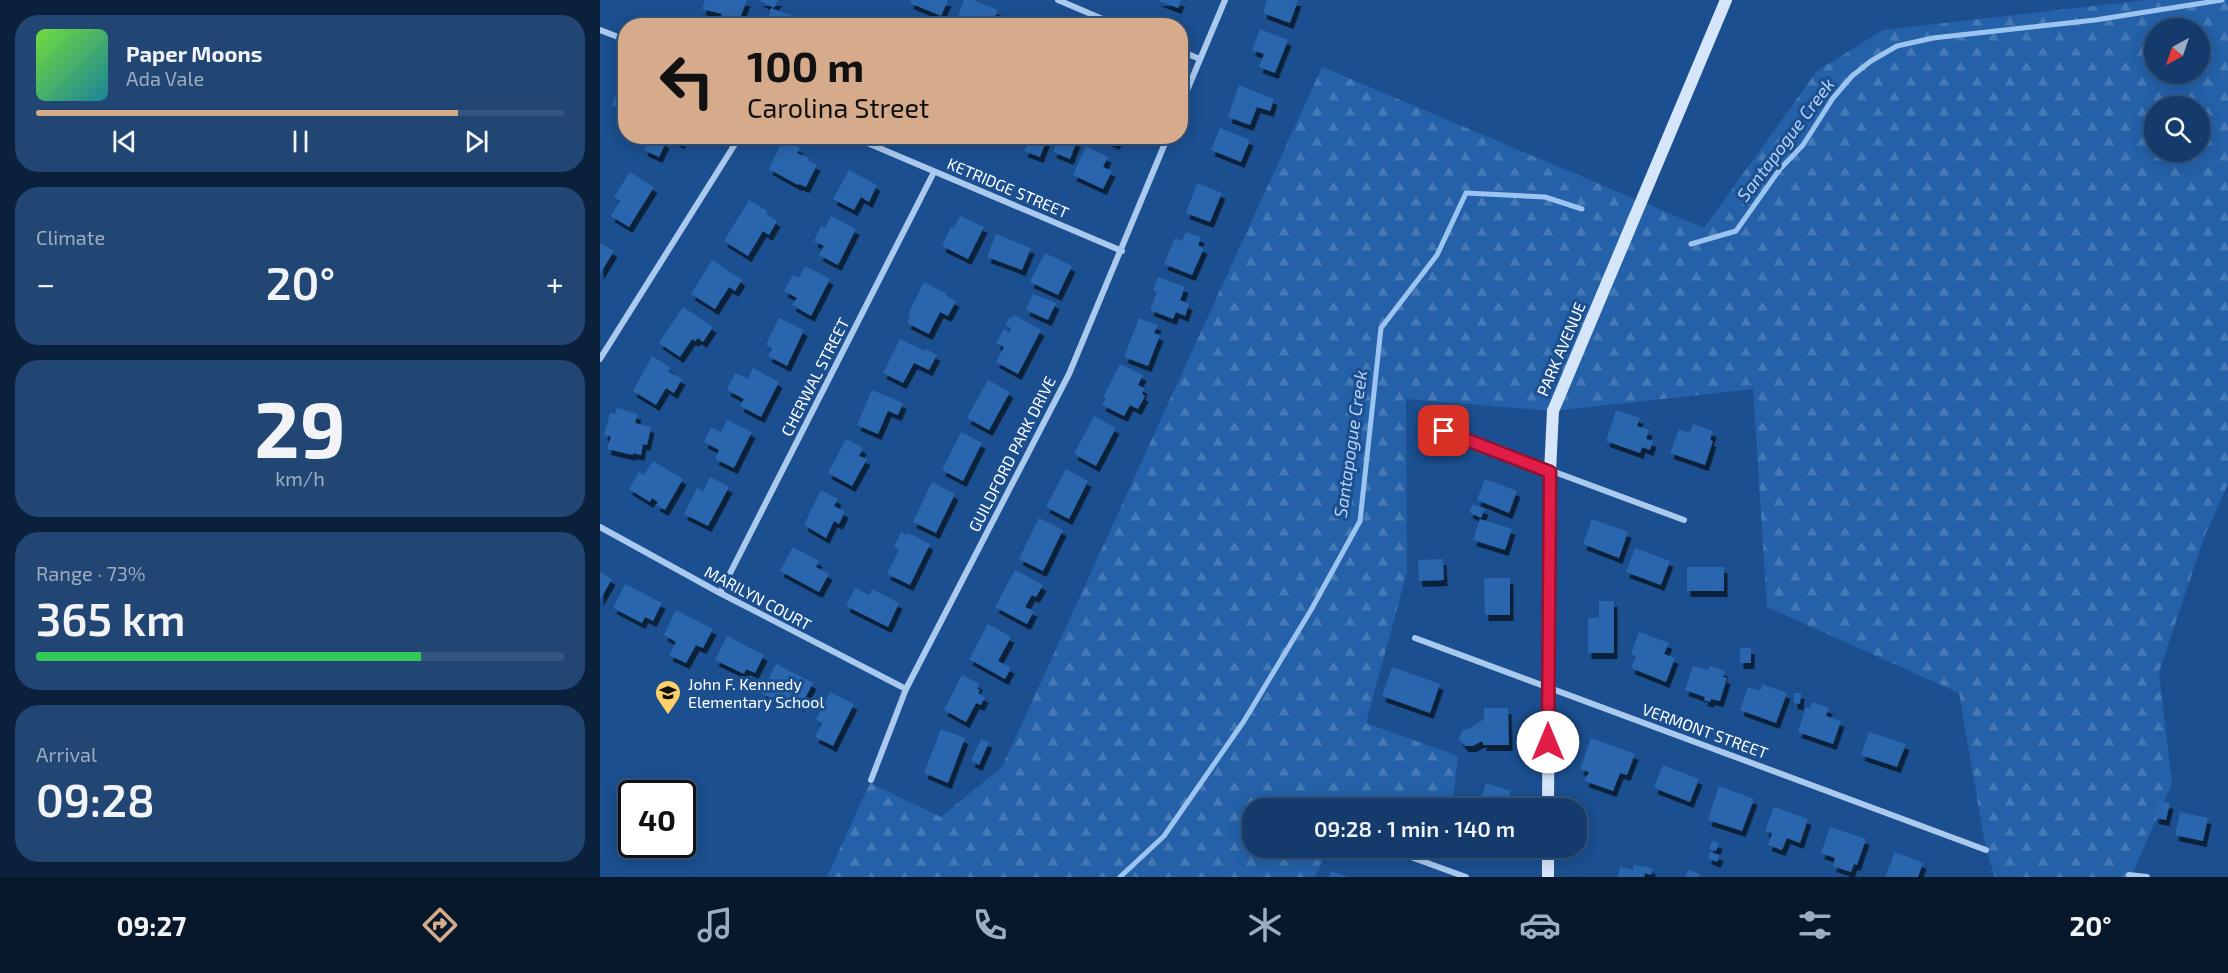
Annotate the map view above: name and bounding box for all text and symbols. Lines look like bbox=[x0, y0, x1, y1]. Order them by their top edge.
north arrow bbox=[2144, 18, 2210, 84]
map controls bbox=[2144, 18, 2210, 162]
text: Paper Moons bbox=[126, 40, 262, 66]
text: 100 m bbox=[747, 40, 864, 90]
icon: left bbox=[648, 42, 726, 120]
text: Ada Vale bbox=[126, 66, 204, 90]
water label: Santapogue Creek bbox=[1732, 73, 1839, 205]
text: Carolina Street bbox=[747, 91, 929, 123]
button: search bbox=[2144, 96, 2210, 162]
icon: previous bbox=[108, 125, 141, 158]
icon: pause bbox=[284, 125, 317, 158]
icon: next bbox=[460, 125, 493, 158]
street label: KETRIDGE STREET bbox=[945, 153, 1072, 222]
text: Climate bbox=[36, 225, 105, 249]
text: 20° bbox=[266, 255, 335, 309]
text: − bbox=[36, 263, 55, 303]
text: + bbox=[546, 263, 564, 303]
street label: PARK AVENUE bbox=[1532, 299, 1589, 399]
street label: CHERWAL STREET bbox=[777, 314, 853, 439]
water label: Santapogue Creek bbox=[1329, 369, 1371, 519]
street label: GUILDFORD PARK DRIVE bbox=[964, 373, 1059, 535]
text: 29 bbox=[254, 380, 346, 474]
pin bbox=[1418, 405, 1469, 456]
icon: arrive bbox=[1427, 414, 1460, 447]
text: km/h bbox=[275, 466, 325, 490]
text: Range · 73% bbox=[36, 561, 146, 585]
street label: MARILYN COURT bbox=[702, 561, 815, 634]
text: 365 km bbox=[36, 591, 186, 645]
place label: John F. Kennedy Elementary School bbox=[688, 674, 824, 711]
school or university icon: John F. Kennedy Elementary School bbox=[653, 678, 683, 716]
street label: VERMONT STREET bbox=[1640, 699, 1771, 762]
position arrow bbox=[1516, 710, 1580, 774]
text: Arrival bbox=[36, 742, 97, 766]
text: 09:28 bbox=[36, 772, 155, 826]
speed limit sign: 40 bbox=[618, 780, 696, 858]
text: 09:28 · 1 min · 140 m bbox=[1314, 815, 1515, 841]
icon: directions bbox=[419, 904, 461, 946]
icon: music bbox=[694, 904, 736, 946]
icon: phone bbox=[969, 904, 1011, 946]
icon: climate bbox=[1244, 904, 1286, 946]
icon: car bbox=[1519, 904, 1561, 946]
icon: filters bbox=[1794, 904, 1836, 946]
text: 09:27 bbox=[117, 909, 186, 941]
text: 20° bbox=[2069, 909, 2111, 941]

